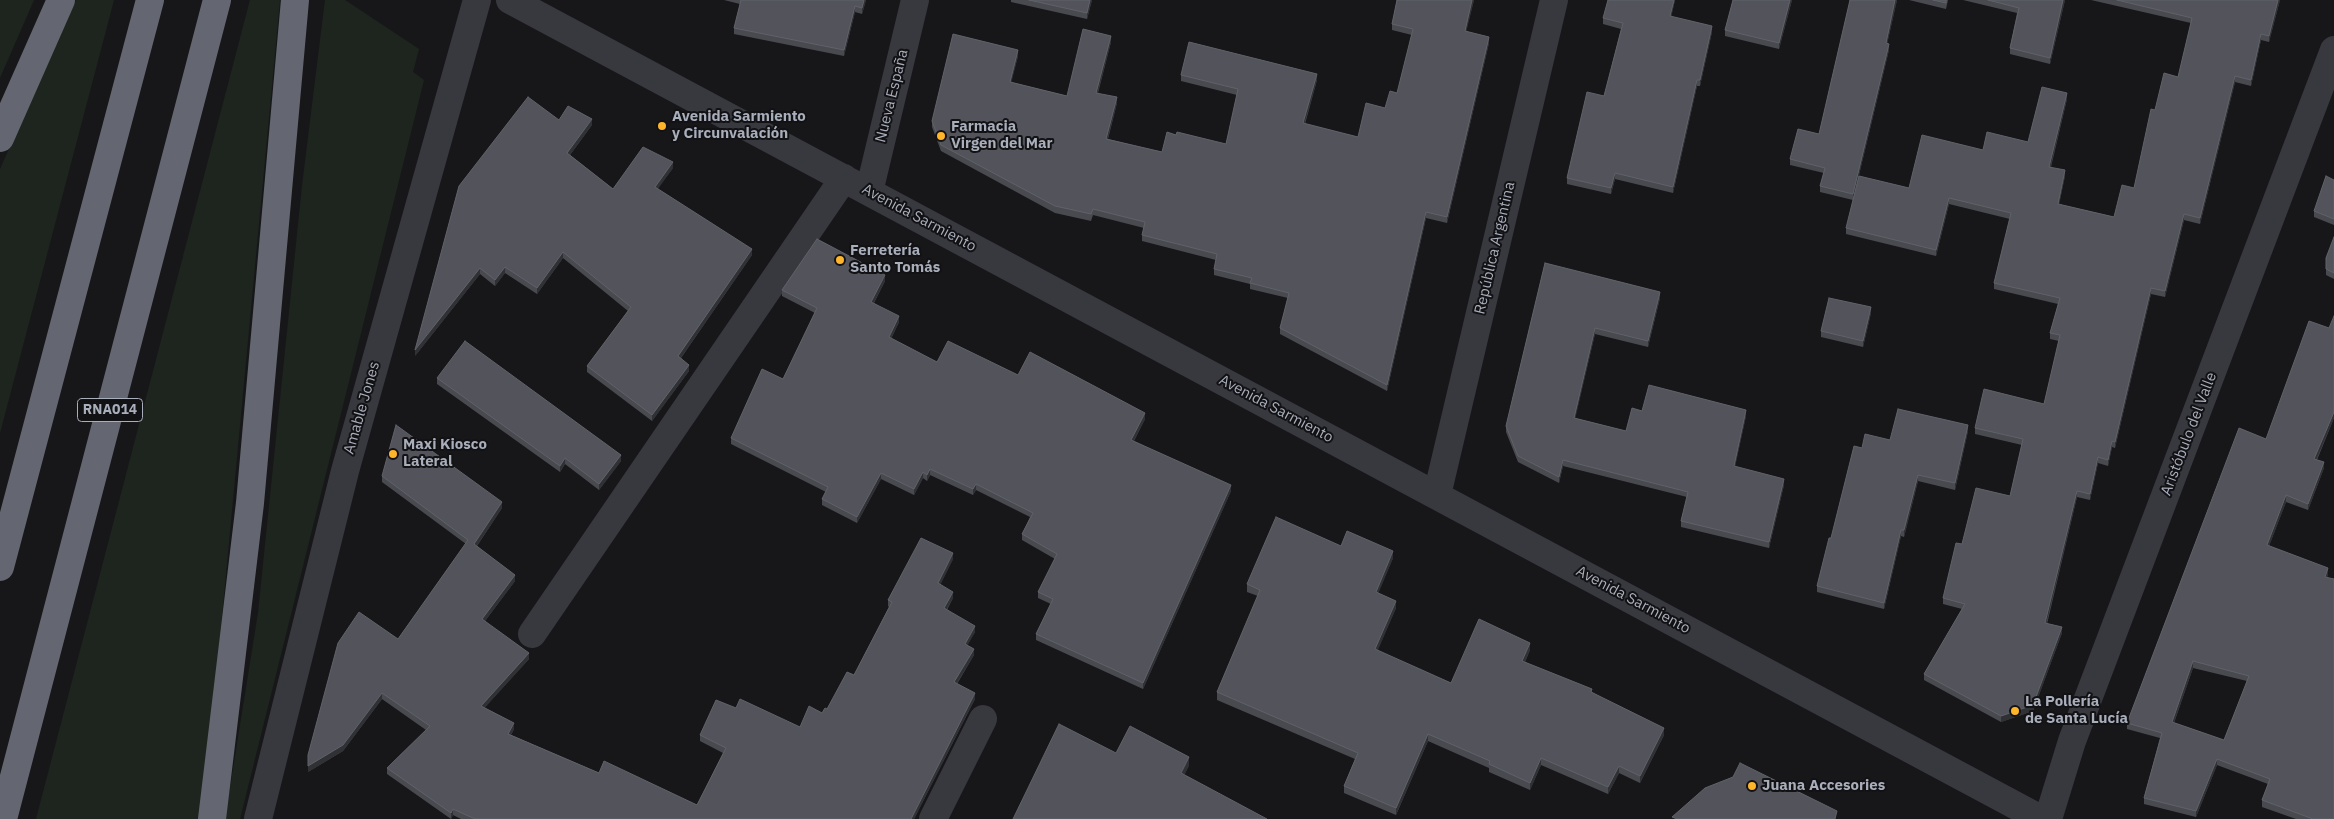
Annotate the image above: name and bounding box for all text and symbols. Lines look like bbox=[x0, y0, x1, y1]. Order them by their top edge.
street label: Nueva España bbox=[872, 48, 912, 144]
place label: Avenida Sarmiento y Circunvalación bbox=[672, 108, 806, 143]
place label: Farmacia Virgen del Mar bbox=[951, 118, 1053, 153]
marker: Avenida Sarmiento y Circunvalación bbox=[656, 120, 668, 132]
marker: Farmacia Virgen del Mar bbox=[935, 130, 947, 142]
street label: Avenida Sarmiento bbox=[859, 180, 979, 256]
street label: República Argentina bbox=[1471, 180, 1519, 316]
place label: Ferretería Santo Tomás bbox=[850, 242, 940, 277]
marker: Ferretería Santo Tomás bbox=[834, 254, 846, 266]
street label: Amable Jones bbox=[340, 360, 384, 456]
street label: Aristóbulo del Valle bbox=[2157, 370, 2221, 498]
street label: Avenida Sarmiento bbox=[1216, 371, 1336, 447]
road number: RNA014 bbox=[78, 398, 142, 422]
place label: Maxi Kiosco Lateral bbox=[403, 436, 487, 471]
marker: Maxi Kiosco Lateral bbox=[387, 448, 399, 460]
street label: Avenida Sarmiento bbox=[1573, 562, 1693, 638]
place label: La Pollería de Santa Lucía bbox=[2025, 693, 2128, 728]
marker: La Pollería de Santa Lucía bbox=[2009, 705, 2021, 717]
place label: Juana Accesories bbox=[1762, 777, 1885, 795]
marker: Juana Accesories bbox=[1746, 780, 1758, 792]

